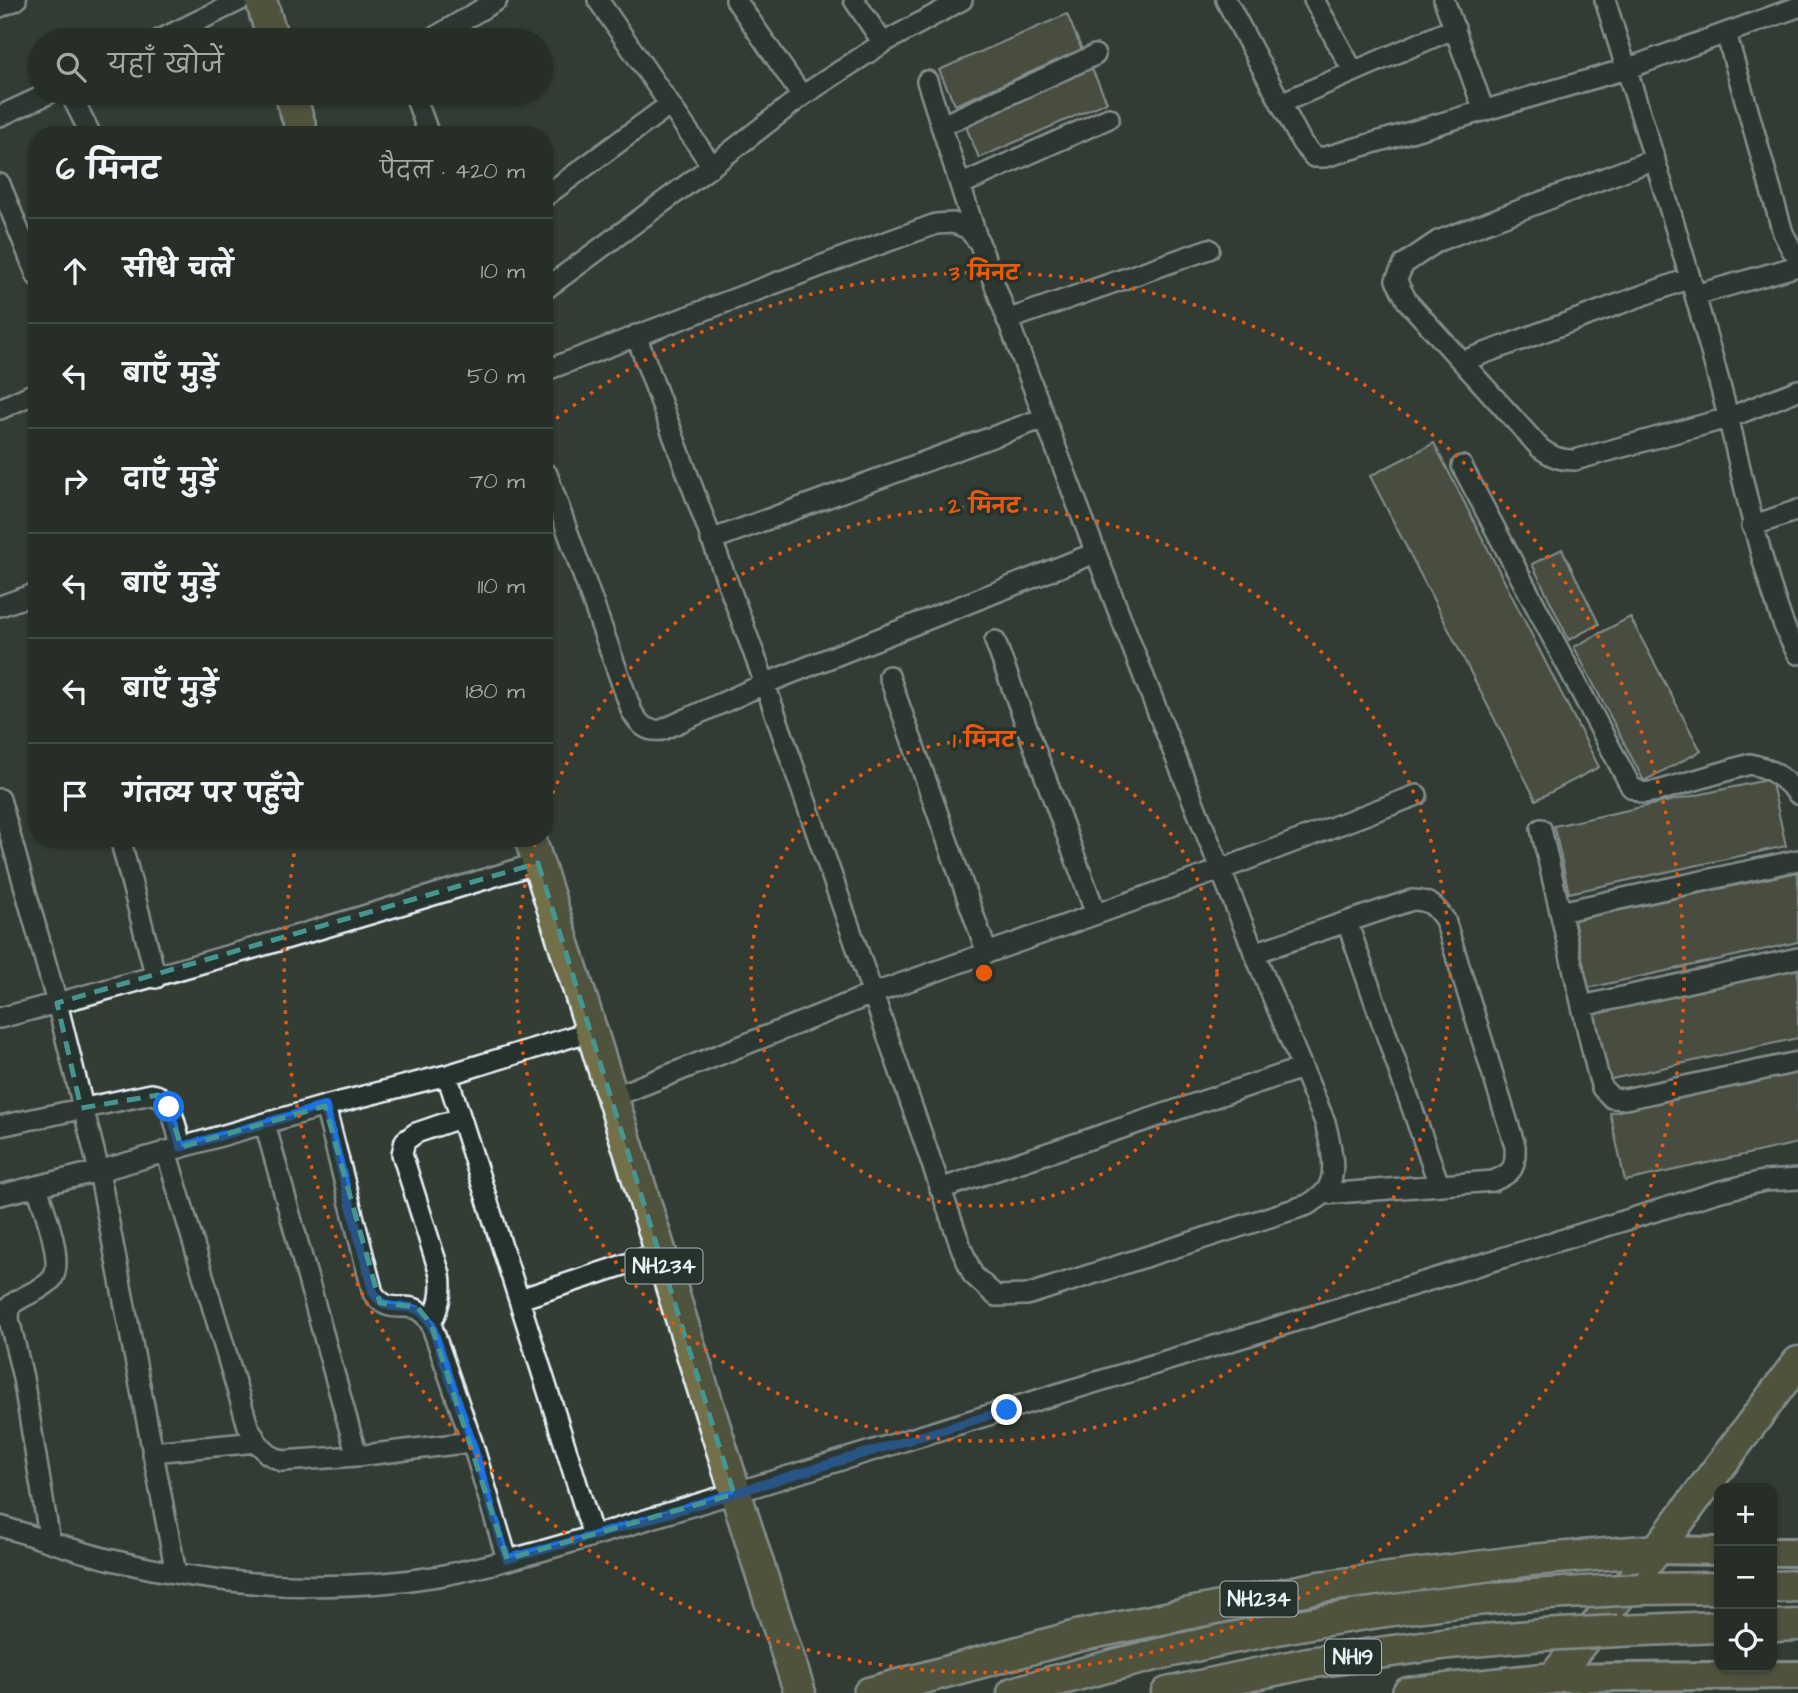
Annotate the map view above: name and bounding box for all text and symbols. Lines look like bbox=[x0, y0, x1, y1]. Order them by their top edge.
search box bbox=[28, 28, 553, 105]
text: यहाँ खोजें bbox=[108, 47, 224, 83]
icon: search bbox=[52, 48, 90, 86]
text: 6 मिनट bbox=[56, 149, 160, 191]
text: पैदल · 420 m bbox=[380, 155, 525, 187]
text: सीधे चलें bbox=[123, 251, 233, 287]
icon: ahead bbox=[56, 252, 94, 290]
text: 10 m bbox=[480, 255, 525, 287]
text: 3 मिनट bbox=[948, 257, 1021, 288]
text: बाएँ मुड़ें bbox=[123, 356, 218, 392]
icon: left bbox=[56, 357, 94, 395]
text: 50 m bbox=[467, 360, 525, 392]
text: दाएँ मुड़ें bbox=[123, 461, 217, 497]
icon: right bbox=[56, 462, 94, 500]
text: 70 m bbox=[469, 465, 525, 497]
text: 2 मिनट bbox=[947, 490, 1022, 521]
text: बाएँ मुड़ें bbox=[123, 566, 218, 602]
icon: left bbox=[56, 567, 94, 605]
text: 110 m bbox=[477, 570, 525, 602]
text: बाएँ मुड़ें bbox=[123, 671, 218, 707]
icon: left bbox=[56, 672, 94, 710]
text: 180 m bbox=[466, 675, 525, 707]
text: 1 मिनट bbox=[953, 724, 1017, 755]
text: गंतव्य पर पहुँचे bbox=[123, 776, 302, 812]
icon: arrive bbox=[56, 777, 94, 815]
centre of rings bbox=[972, 961, 996, 985]
route start bbox=[153, 1091, 184, 1122]
road number: NH234 bbox=[626, 1248, 702, 1284]
route end bbox=[991, 1394, 1022, 1425]
map controls bbox=[1714, 1483, 1777, 1672]
button: + bbox=[1714, 1483, 1777, 1546]
button: − bbox=[1714, 1546, 1777, 1609]
road number: NH234 bbox=[1220, 1582, 1298, 1616]
button: locate bbox=[1714, 1609, 1777, 1672]
road number: NH19 bbox=[1325, 1640, 1381, 1674]

